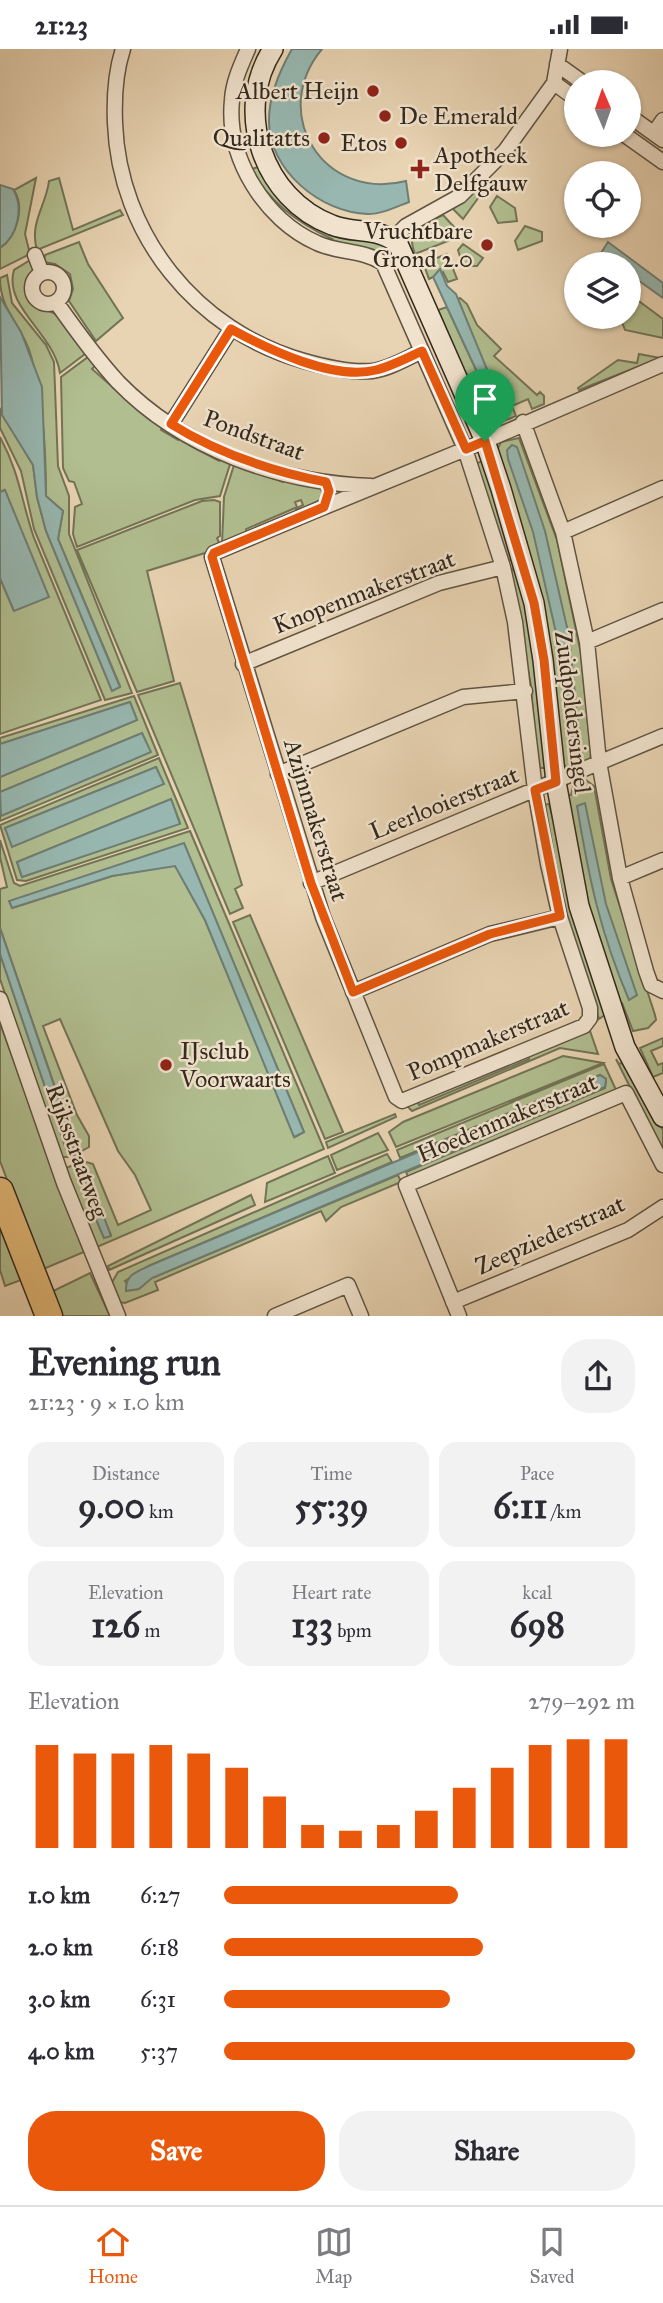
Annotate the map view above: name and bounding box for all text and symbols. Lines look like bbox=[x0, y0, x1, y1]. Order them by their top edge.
text: 21:23 bbox=[35, 9, 88, 41]
north arrow bbox=[564, 70, 640, 147]
map controls bbox=[564, 70, 641, 329]
place label: Albert Heijn bbox=[235, 76, 359, 106]
marker: Albert Heijn bbox=[365, 83, 381, 99]
place label: De Emerald bbox=[399, 101, 518, 131]
marker: De Emerald bbox=[377, 108, 393, 124]
place label: Qualitatts bbox=[213, 123, 310, 153]
place label: Etos bbox=[340, 128, 387, 158]
marker: Qualitatts bbox=[316, 130, 332, 146]
marker: Etos bbox=[393, 135, 409, 151]
place label: Apotheek Delfgauw bbox=[433, 140, 529, 198]
marker: Apotheek Delfgauw bbox=[412, 161, 428, 177]
button: locate bbox=[564, 161, 641, 238]
place label: Vruchtbare Grond 2.0 bbox=[363, 216, 473, 274]
marker: Vruchtbare Grond 2.0 bbox=[479, 237, 495, 253]
button: layers bbox=[564, 252, 641, 329]
pin bbox=[455, 369, 515, 441]
icon: arrive bbox=[466, 380, 504, 418]
street label: Pondstraat bbox=[199, 403, 309, 467]
street label: Knopenmakerstraat bbox=[269, 543, 460, 641]
street label: Zuidpoldersingel bbox=[548, 629, 598, 796]
street label: Azijnmakerstraat bbox=[277, 734, 355, 905]
street label: Leerlooierstraat bbox=[365, 759, 523, 847]
street label: Pompmakerstraat bbox=[403, 992, 574, 1088]
place label: IJsclub Voorwaarts bbox=[179, 1036, 291, 1094]
marker: IJsclub Voorwaarts bbox=[158, 1057, 174, 1073]
street label: Hoedenmakerstraat bbox=[412, 1066, 602, 1170]
street label: Rijksstraatweg bbox=[39, 1080, 115, 1223]
street label: Zeepziederstraat bbox=[471, 1188, 630, 1281]
text: Evening run bbox=[28, 1339, 221, 1385]
button: share bbox=[561, 1339, 635, 1413]
text: 21:23 · 9 × 1.0 km bbox=[28, 1388, 185, 1416]
text: Distance bbox=[92, 1462, 160, 1485]
text: Time bbox=[310, 1462, 353, 1485]
text: Pace bbox=[520, 1462, 554, 1485]
text: 9.00 bbox=[78, 1485, 145, 1528]
text: 55:39 bbox=[294, 1485, 369, 1528]
text: 6:11 bbox=[493, 1485, 547, 1528]
text: km bbox=[145, 1500, 174, 1523]
text: /km bbox=[547, 1500, 581, 1523]
text: Elevation bbox=[88, 1581, 164, 1604]
text: Heart rate bbox=[292, 1581, 371, 1604]
text: kcal bbox=[522, 1581, 552, 1604]
text: 126 bbox=[91, 1604, 140, 1647]
text: 133 bbox=[291, 1604, 333, 1647]
text: 698 bbox=[509, 1604, 565, 1647]
text: m bbox=[140, 1619, 160, 1642]
text: bpm bbox=[333, 1619, 372, 1642]
text: Elevation bbox=[28, 1687, 119, 1715]
text: 279–292 m bbox=[528, 1687, 635, 1715]
text: 1.0 km bbox=[28, 1881, 90, 1909]
text: 6:27 bbox=[140, 1881, 181, 1909]
text: 2.0 km bbox=[28, 1933, 93, 1961]
text: 6:18 bbox=[140, 1933, 179, 1961]
text: 3.0 km bbox=[28, 1985, 90, 2013]
text: 6:31 bbox=[140, 1985, 176, 2013]
text: 4.0 km bbox=[28, 2037, 94, 2065]
text: 5:37 bbox=[140, 2037, 178, 2065]
button: Save bbox=[28, 2111, 325, 2191]
button: Share bbox=[339, 2111, 635, 2191]
tab: Home bbox=[88, 2223, 138, 2288]
tab: Map bbox=[315, 2223, 353, 2288]
tab: Saved bbox=[530, 2223, 575, 2288]

